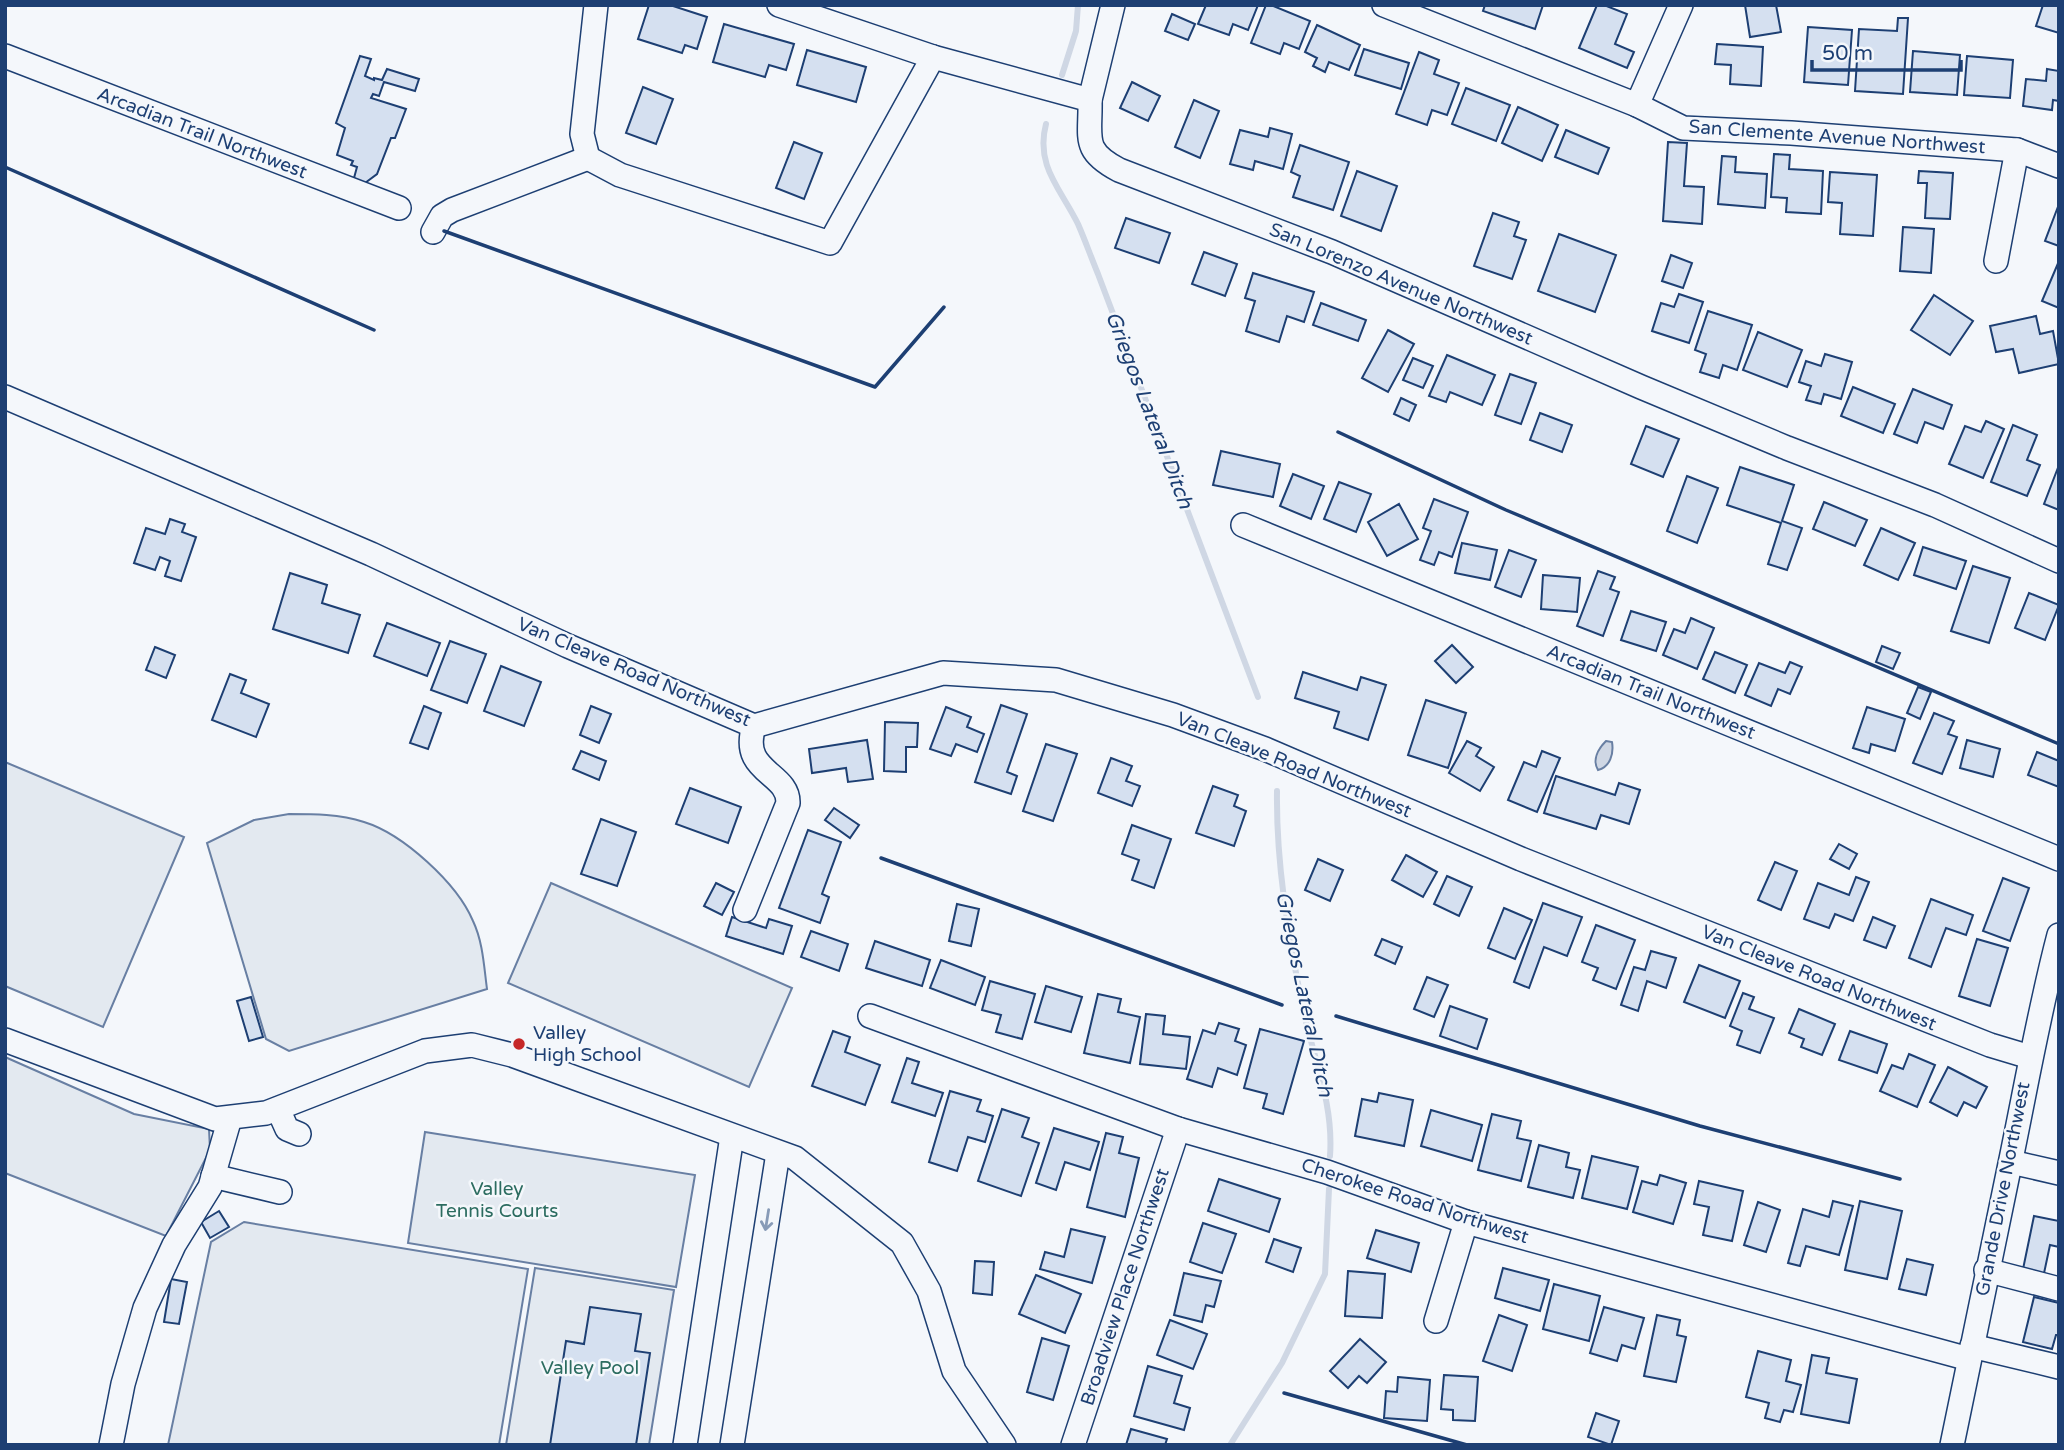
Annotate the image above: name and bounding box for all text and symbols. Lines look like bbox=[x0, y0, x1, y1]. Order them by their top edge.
scale bar bbox=[1812, 28, 1961, 72]
text: 50 m bbox=[1822, 41, 1873, 66]
street label: Arcadian Trail Northwest bbox=[94, 83, 310, 183]
street label: San Clemente Avenue Northwest bbox=[1688, 116, 1986, 158]
street label: San Lorenzo Avenue Northwest bbox=[1266, 218, 1536, 350]
water label: Griegos Lateral Ditch bbox=[1100, 308, 1199, 513]
street label: Van Cleave Road Northwest bbox=[514, 613, 754, 731]
street label: Arcadian Trail Northwest bbox=[1543, 640, 1759, 744]
street label: Van Cleave Road Northwest bbox=[1173, 708, 1415, 822]
water label: Griegos Lateral Ditch bbox=[1270, 889, 1338, 1100]
street label: Van Cleave Road Northwest bbox=[1698, 921, 1940, 1035]
place label: Valley High School bbox=[533, 1022, 642, 1066]
marker: Valley High School bbox=[511, 1036, 527, 1052]
street label: Grande Drive Northwest bbox=[1971, 1080, 2035, 1298]
street label: Cherokee Road Northwest bbox=[1298, 1154, 1532, 1248]
street label: Broadview Place Northwest bbox=[1076, 1166, 1174, 1408]
park label: Valley Tennis Courts bbox=[436, 1178, 558, 1222]
one-way arrow bbox=[760, 1208, 773, 1231]
park label: Valley Pool bbox=[541, 1357, 639, 1379]

